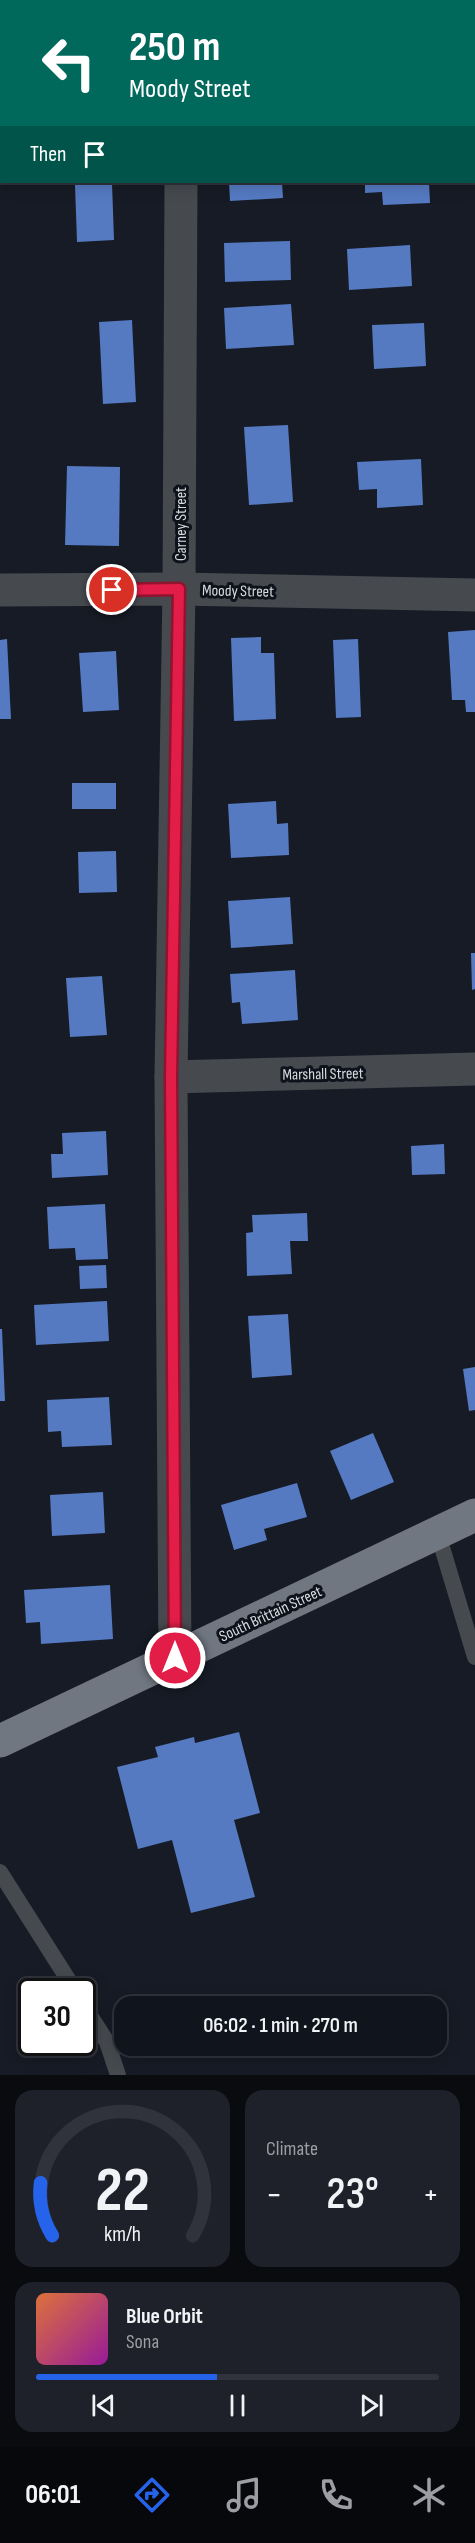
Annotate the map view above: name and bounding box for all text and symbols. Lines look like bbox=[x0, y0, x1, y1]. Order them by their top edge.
text: 250 m bbox=[129, 22, 220, 73]
icon: left bbox=[30, 24, 108, 102]
text: Moody Street bbox=[129, 73, 250, 105]
icon: arrive bbox=[78, 138, 111, 171]
text: Then bbox=[30, 141, 66, 168]
street label: Carney Street bbox=[172, 487, 191, 561]
pin bbox=[86, 564, 137, 615]
icon: arrive bbox=[95, 573, 128, 606]
street label: Moody Street bbox=[202, 581, 274, 602]
street label: Marshall Street bbox=[282, 1064, 364, 1085]
street label: South Brittain Street bbox=[216, 1582, 325, 1646]
position arrow bbox=[143, 1626, 207, 1690]
speed limit sign: 30 bbox=[18, 1978, 96, 2056]
text: 06:02 · 1 min · 270 m bbox=[203, 2012, 358, 2039]
text: Climate bbox=[266, 2137, 318, 2161]
text: 22 bbox=[95, 2154, 150, 2229]
text: 23° bbox=[326, 2167, 379, 2222]
text: − bbox=[266, 2175, 282, 2215]
text: + bbox=[423, 2175, 439, 2215]
text: km/h bbox=[104, 2222, 141, 2247]
text: Blue Orbit bbox=[126, 2303, 203, 2330]
text: Sona bbox=[126, 2330, 159, 2354]
icon: previous bbox=[87, 2389, 120, 2422]
icon: pause bbox=[221, 2389, 254, 2422]
icon: next bbox=[355, 2389, 388, 2422]
icon: directions bbox=[131, 2474, 173, 2516]
icon: music bbox=[223, 2474, 265, 2516]
icon: phone bbox=[315, 2474, 357, 2516]
icon: climate bbox=[408, 2474, 450, 2516]
text: 06:01 bbox=[25, 2479, 80, 2511]

